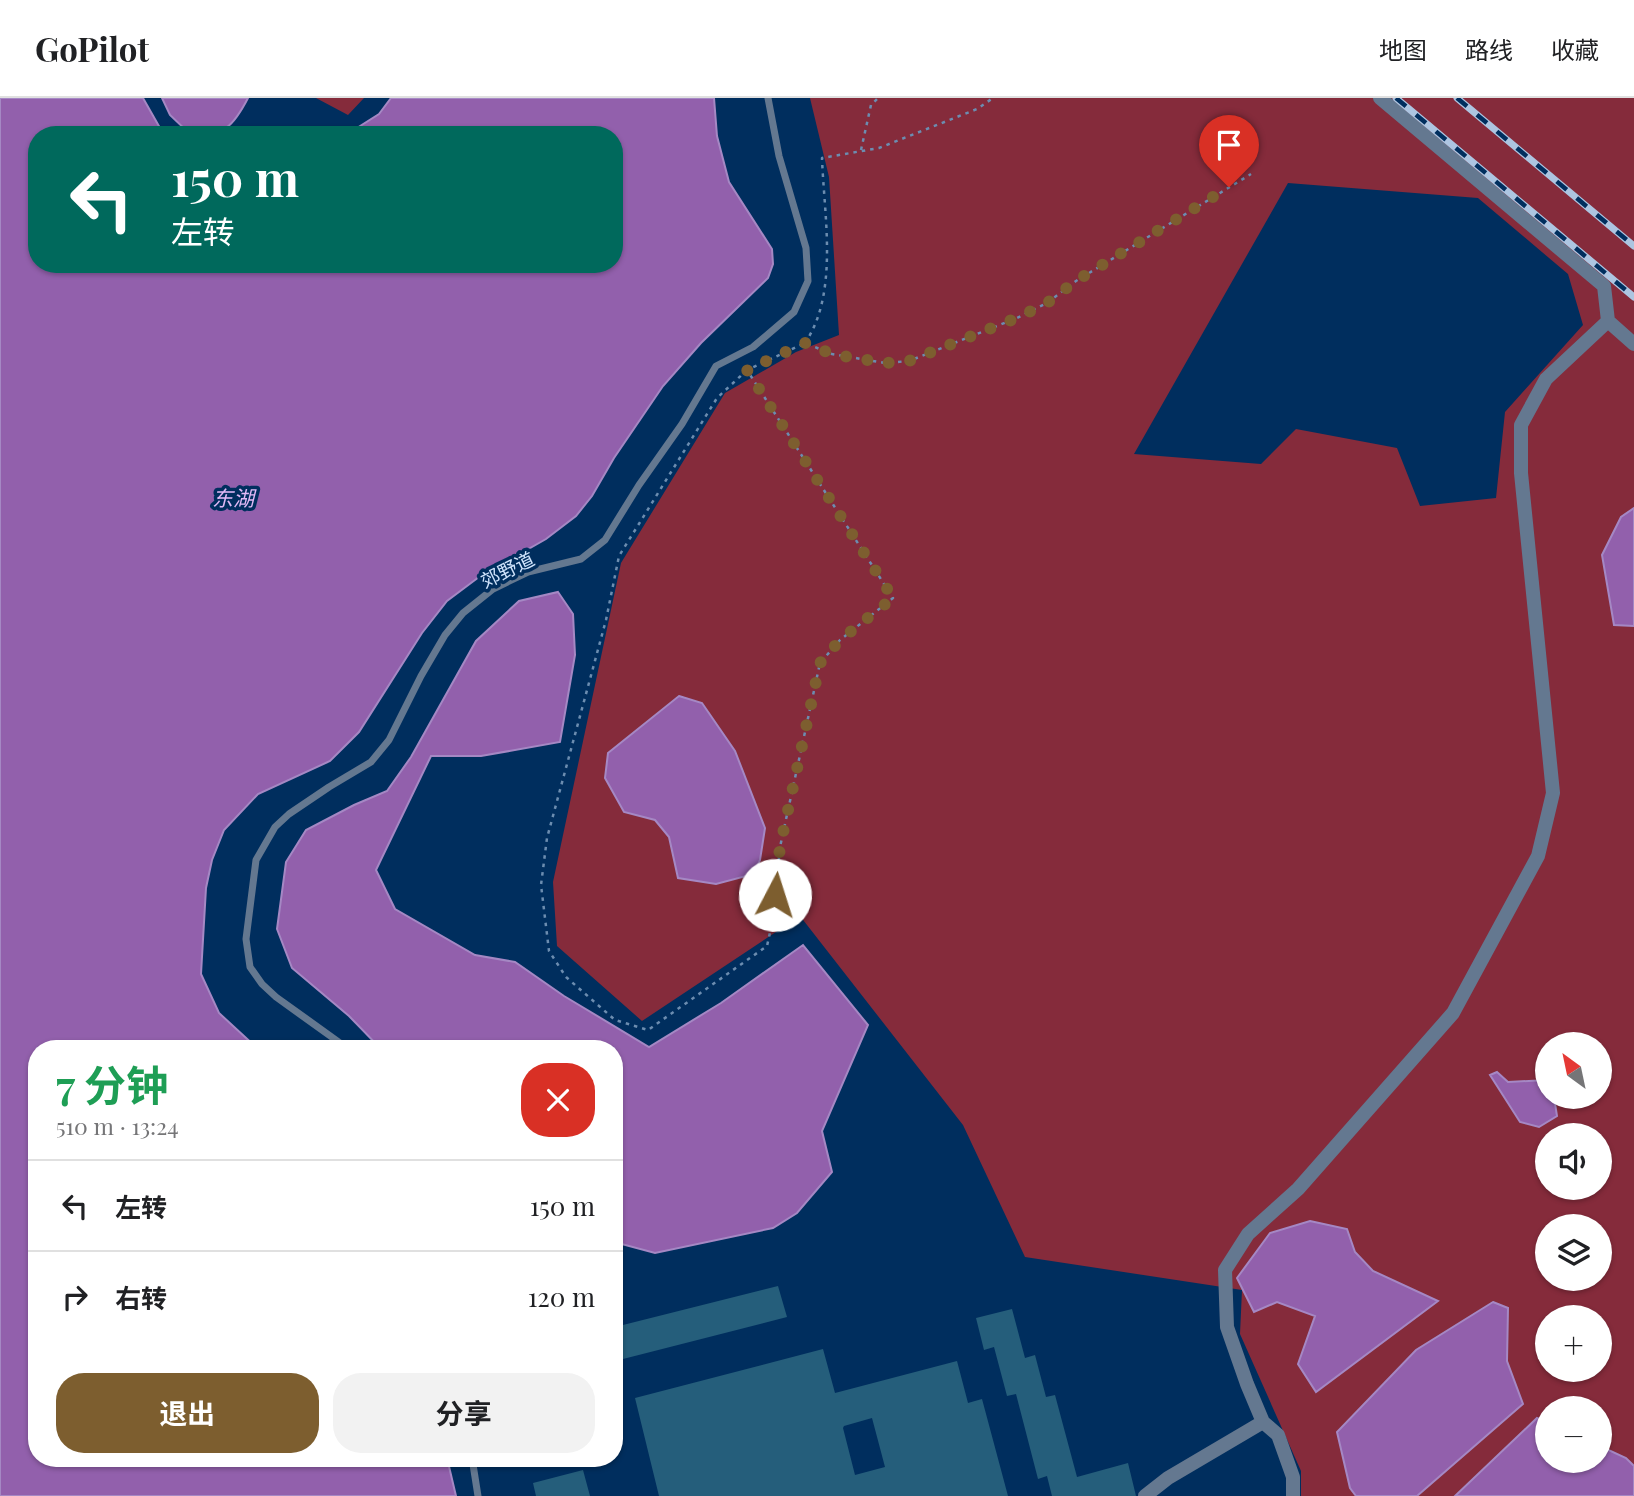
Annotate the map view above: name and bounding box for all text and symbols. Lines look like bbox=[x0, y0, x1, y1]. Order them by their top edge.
text: GoPilot bbox=[35, 26, 149, 70]
text: 地图 bbox=[1379, 33, 1427, 65]
text: 路线 bbox=[1465, 33, 1513, 65]
text: 收藏 bbox=[1551, 33, 1599, 65]
pin bbox=[1199, 115, 1259, 187]
icon: arrive bbox=[1210, 126, 1248, 164]
text: 150 m bbox=[171, 144, 299, 209]
icon: left bbox=[56, 154, 147, 245]
text: 左转 bbox=[171, 209, 235, 252]
water label: 东湖 bbox=[212, 483, 257, 511]
street label: 郊野道 bbox=[476, 545, 538, 593]
position arrow bbox=[738, 858, 812, 932]
north arrow bbox=[1535, 1032, 1612, 1110]
map controls bbox=[1535, 1032, 1612, 1473]
text: 7 分钟 bbox=[56, 1056, 168, 1112]
button: close bbox=[521, 1063, 595, 1137]
text: 510 m · 13:24 bbox=[56, 1110, 179, 1141]
button: sound bbox=[1535, 1123, 1612, 1200]
icon: left bbox=[56, 1187, 94, 1225]
text: 150 m bbox=[530, 1188, 595, 1223]
text: 左转 bbox=[115, 1189, 167, 1224]
button: layers bbox=[1535, 1214, 1612, 1291]
icon: right bbox=[56, 1278, 94, 1316]
text: 120 m bbox=[528, 1279, 595, 1314]
text: 右转 bbox=[115, 1280, 167, 1315]
button: + bbox=[1535, 1305, 1612, 1382]
button: 退出 bbox=[56, 1373, 319, 1453]
button: 分享 bbox=[333, 1373, 595, 1453]
button: − bbox=[1535, 1396, 1612, 1473]

